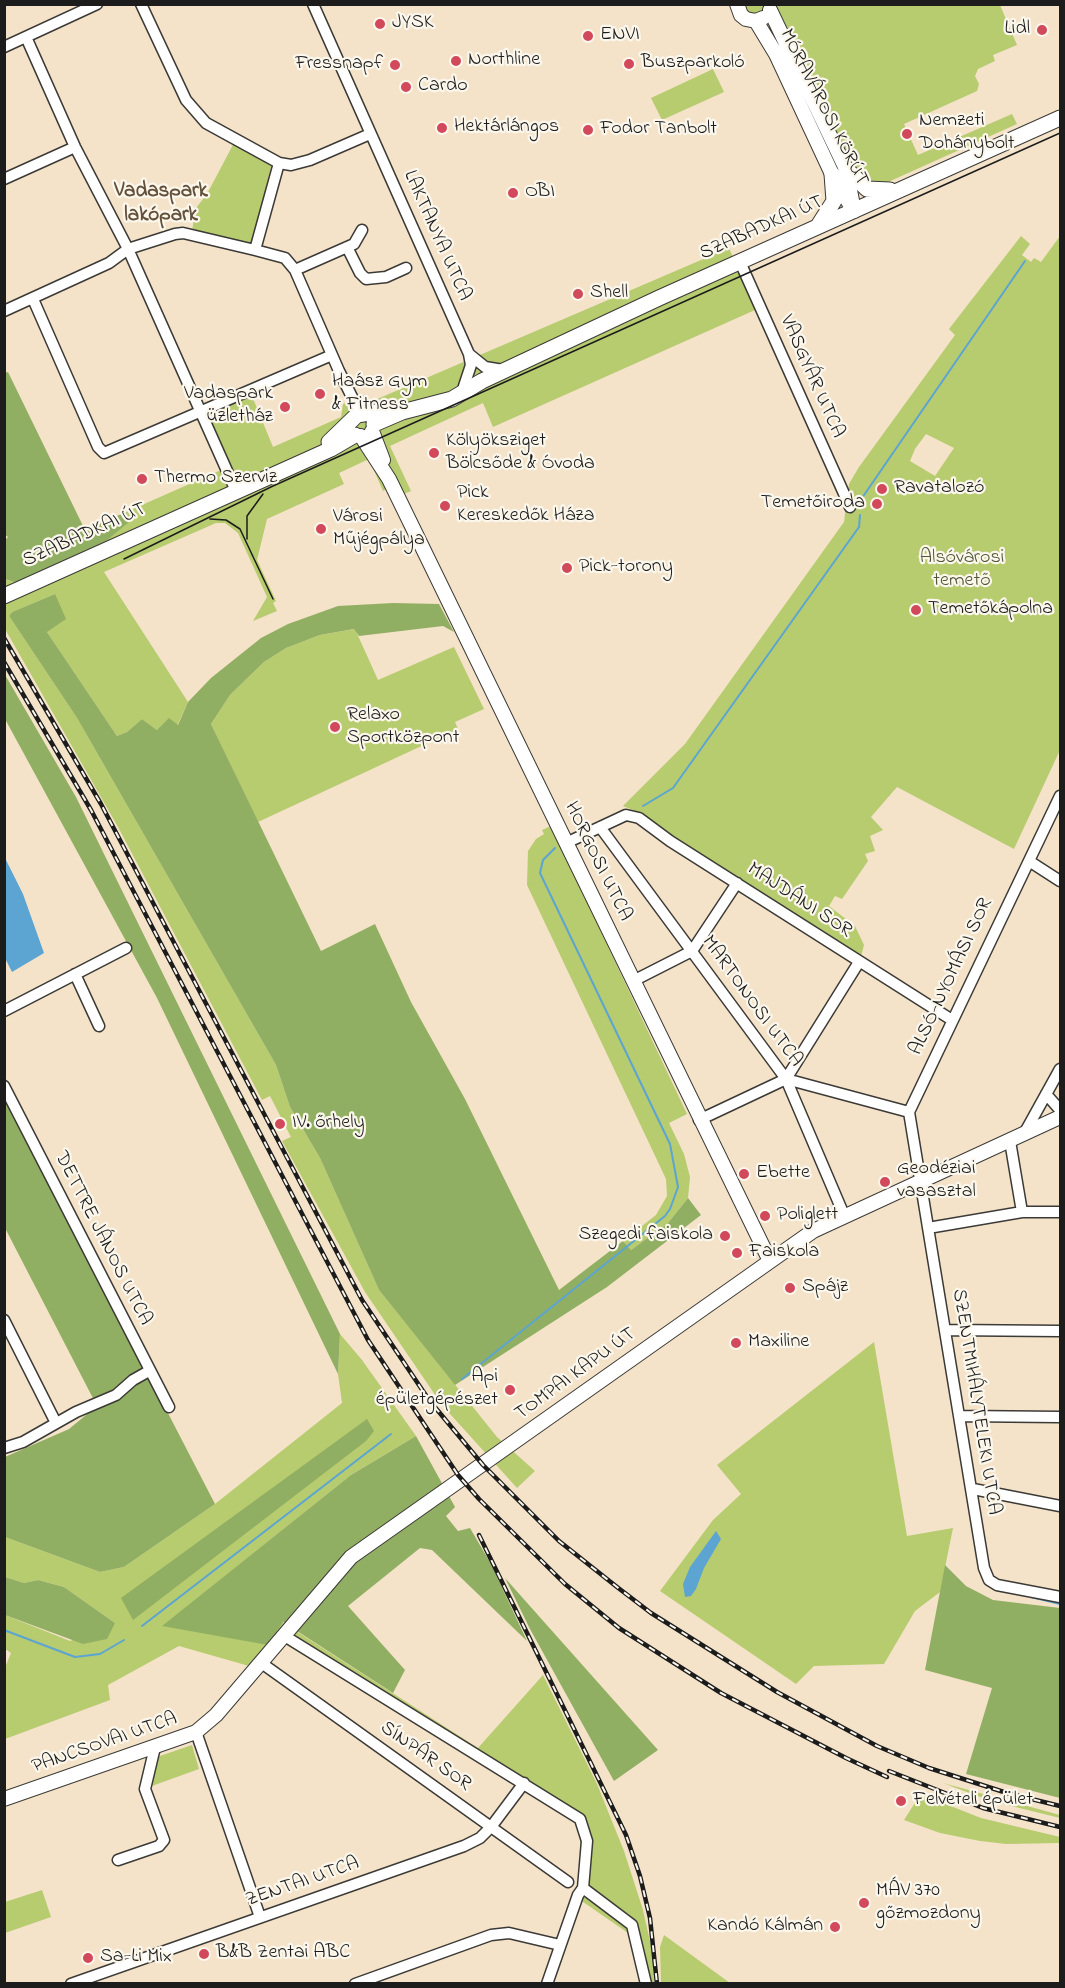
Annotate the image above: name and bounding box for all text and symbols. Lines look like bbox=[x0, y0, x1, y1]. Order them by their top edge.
place label: JYSK bbox=[392, 12, 433, 36]
marker: JYSK bbox=[373, 17, 387, 31]
place label: Lidl bbox=[1004, 18, 1030, 42]
marker: Lidl bbox=[1035, 23, 1049, 37]
place label: ENVI bbox=[600, 24, 640, 48]
street label: MÓRAVÁROSI KÖRÚT bbox=[773, 26, 873, 190]
marker: ENVI bbox=[581, 29, 595, 43]
place label: Northline bbox=[468, 49, 540, 73]
place label: Buszparkoló bbox=[641, 52, 745, 76]
place label: Fressnapf bbox=[295, 53, 383, 77]
marker: Northline bbox=[449, 54, 463, 68]
marker: Buszparkoló bbox=[622, 57, 636, 71]
marker: Fressnapf bbox=[388, 58, 402, 72]
place label: Cardo bbox=[418, 75, 468, 99]
marker: Cardo bbox=[399, 80, 413, 94]
place label: Nemzeti Dohánybolt bbox=[919, 110, 1015, 157]
place label: Hektárlángos bbox=[454, 116, 559, 140]
place label: Fodor Tanbolt bbox=[600, 118, 717, 142]
marker: Hektárlángos bbox=[435, 121, 449, 135]
marker: Fodor Tanbolt bbox=[581, 123, 595, 137]
marker: Nemzeti Dohánybolt bbox=[900, 127, 914, 141]
street label: LAKTANYA UTCA bbox=[396, 167, 476, 305]
district label: Vadaspark lakópark bbox=[114, 180, 208, 230]
place label: OBI bbox=[525, 181, 555, 205]
marker: OBI bbox=[506, 186, 520, 200]
street label: SZABADKAI ÚT bbox=[696, 191, 828, 267]
place label: Shell bbox=[590, 282, 628, 306]
marker: Shell bbox=[571, 287, 585, 301]
street label: VASGYÁR UTCA bbox=[773, 312, 849, 442]
place label: Haász Gym & Fitness bbox=[332, 371, 427, 418]
place label: Vadaspark üzletház bbox=[184, 383, 273, 430]
marker: Haász Gym & Fitness bbox=[313, 387, 327, 401]
marker: Vadaspark üzletház bbox=[278, 400, 292, 414]
place label: Kölyöksziget Bölcsőde & Óvoda bbox=[446, 430, 595, 477]
marker: Kölyöksziget Bölcsőde & Óvoda bbox=[427, 446, 441, 460]
place label: Thermo Szerviz bbox=[154, 467, 277, 491]
marker: Thermo Szerviz bbox=[135, 472, 149, 486]
place label: Ravatalozó bbox=[894, 477, 984, 501]
place label: Pick Kereskedők Háza bbox=[457, 482, 594, 529]
marker: Ravatalozó bbox=[875, 482, 889, 496]
place label: Temetőiroda bbox=[761, 492, 865, 516]
marker: Temetőiroda bbox=[870, 497, 884, 511]
street label: SZABADKAI ÚT bbox=[19, 498, 151, 574]
marker: Pick Kereskedők Háza bbox=[438, 499, 452, 513]
place label: Városi Műjégpálya bbox=[333, 506, 425, 553]
marker: Városi Műjégpálya bbox=[314, 522, 328, 536]
park label: Alsóvárosi temető bbox=[920, 547, 1004, 594]
place label: Pick-torony bbox=[579, 556, 673, 580]
marker: Pick-torony bbox=[560, 561, 574, 575]
place label: Temetőkápolna bbox=[928, 598, 1053, 622]
marker: Temetőkápolna bbox=[909, 603, 923, 617]
place label: Relaxo Sportközpont bbox=[347, 704, 459, 751]
marker: Relaxo Sportközpont bbox=[328, 720, 342, 734]
street label: HORGOSI UTCA bbox=[558, 798, 636, 926]
street label: MAJDÁNI SOR bbox=[742, 858, 856, 944]
street label: ALSÓ-NYOMÁSI SOR bbox=[905, 895, 999, 1059]
street label: MARTONOSI UTCA bbox=[695, 932, 807, 1072]
place label: IV. őrhely bbox=[292, 1112, 365, 1136]
marker: IV. őrhely bbox=[273, 1117, 287, 1131]
street label: DETTRE JÁNOS UTCA bbox=[48, 1148, 156, 1330]
place label: Geodéziai vasasztal bbox=[897, 1158, 976, 1205]
place label: Ebette bbox=[756, 1162, 810, 1186]
marker: Ebette bbox=[737, 1167, 751, 1181]
marker: Geodéziai vasasztal bbox=[878, 1175, 892, 1189]
place label: Poliglett bbox=[777, 1204, 838, 1228]
marker: Poliglett bbox=[758, 1209, 772, 1223]
place label: Szegedi faiskola bbox=[578, 1224, 713, 1248]
marker: Szegedi faiskola bbox=[718, 1229, 732, 1243]
place label: Faiskola bbox=[749, 1241, 819, 1265]
marker: Faiskola bbox=[730, 1246, 744, 1260]
place label: Spájz bbox=[802, 1276, 848, 1300]
marker: Spájz bbox=[783, 1281, 797, 1295]
street label: SZENTMIHÁLYTELEKI UTCA bbox=[945, 1287, 1005, 1517]
street label: TOMPAI KAPU ÚT bbox=[511, 1323, 641, 1427]
place label: Maxiline bbox=[748, 1331, 809, 1355]
marker: Maxiline bbox=[729, 1336, 743, 1350]
place label: Api épületgépészet bbox=[376, 1366, 498, 1413]
marker: Api épületgépészet bbox=[503, 1383, 517, 1397]
street label: PANCSOVAI UTCA bbox=[29, 1708, 181, 1780]
street label: SÍNPÁR SOR bbox=[375, 1717, 475, 1797]
place label: Felvételi épület bbox=[913, 1789, 1033, 1813]
marker: Felvételi épület bbox=[894, 1794, 908, 1808]
street label: ZENTAI UTCA bbox=[243, 1852, 363, 1914]
place label: MÁV 370 gőzmozdony bbox=[876, 1880, 981, 1927]
marker: MÁV 370 gőzmozdony bbox=[857, 1896, 871, 1910]
place label: Kandó Kálmán bbox=[707, 1915, 823, 1939]
marker: Kandó Kálmán bbox=[828, 1920, 842, 1934]
place label: B&B Zentai ABC bbox=[216, 1942, 350, 1966]
place label: Sa-Li Mix bbox=[100, 1946, 172, 1970]
marker: B&B Zentai ABC bbox=[197, 1947, 211, 1961]
marker: Sa-Li Mix bbox=[81, 1951, 95, 1965]

